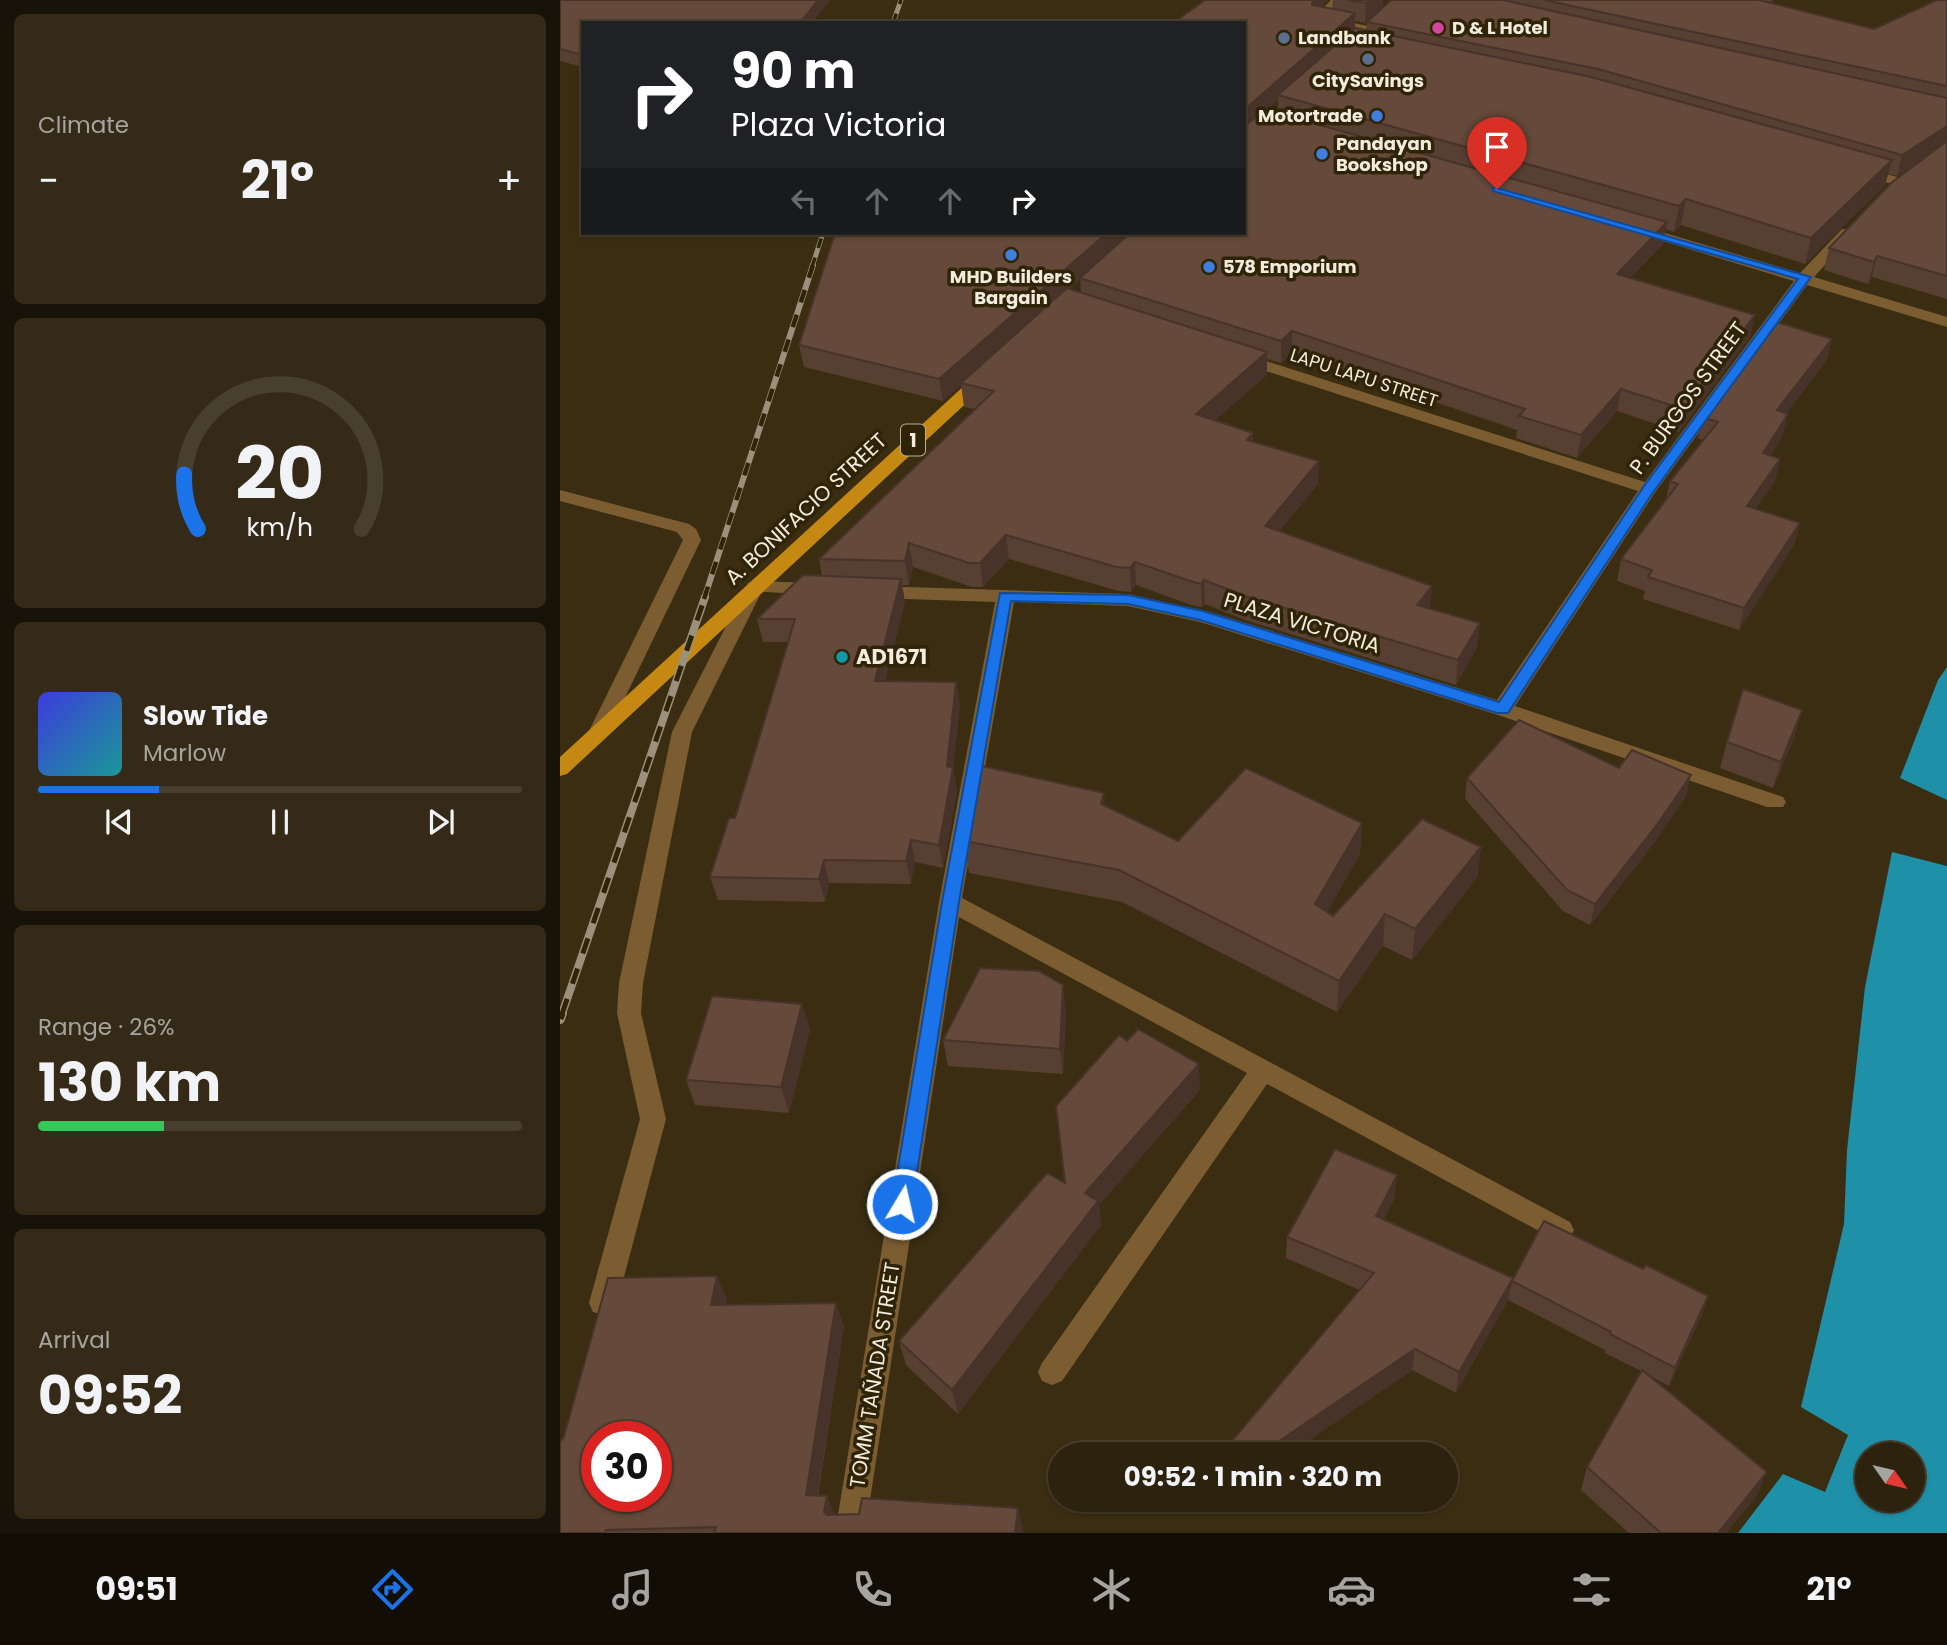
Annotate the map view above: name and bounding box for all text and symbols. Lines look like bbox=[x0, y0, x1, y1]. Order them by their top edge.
place label: D & L Hotel bbox=[1452, 15, 1548, 40]
marker: D & L Hotel bbox=[1430, 20, 1446, 36]
place label: Landbank bbox=[1298, 25, 1392, 50]
marker: Landbank bbox=[1276, 30, 1292, 46]
text: 90 m bbox=[731, 37, 855, 105]
icon: right bbox=[616, 49, 707, 140]
marker: CitySavings bbox=[1360, 51, 1376, 67]
place label: CitySavings bbox=[1312, 68, 1424, 93]
text: Plaza Victoria bbox=[731, 102, 946, 147]
place label: Motortrade bbox=[1258, 103, 1363, 128]
marker: Motortrade bbox=[1369, 108, 1385, 124]
text: Climate bbox=[38, 109, 129, 141]
pin bbox=[1467, 117, 1527, 189]
icon: arrive bbox=[1478, 128, 1516, 166]
place label: Pandayan Bookshop bbox=[1336, 131, 1432, 177]
text: 21° bbox=[241, 144, 314, 217]
marker: Pandayan Bookshop bbox=[1314, 146, 1330, 162]
text: − bbox=[38, 154, 59, 207]
text: + bbox=[496, 154, 522, 207]
icon: left bbox=[785, 182, 823, 220]
icon: ahead bbox=[858, 182, 896, 220]
icon: ahead bbox=[931, 182, 969, 220]
icon: right bbox=[1004, 182, 1042, 220]
marker: MHD Builders Bargain bbox=[1003, 247, 1019, 263]
place label: 578 Emporium bbox=[1223, 254, 1357, 279]
marker: 578 Emporium bbox=[1201, 259, 1217, 275]
place label: MHD Builders Bargain bbox=[950, 264, 1072, 310]
street label: P. BURGOS STREET bbox=[1622, 316, 1753, 480]
street label: LAPU LAPU STREET bbox=[1287, 342, 1442, 413]
text: 20 bbox=[235, 423, 325, 524]
road number: 1 bbox=[901, 424, 925, 456]
street label: A. BONIFACIO STREET bbox=[719, 426, 893, 591]
text: km/h bbox=[247, 509, 313, 544]
street label: PLAZA VICTORIA bbox=[1220, 585, 1384, 660]
place label: AD1671 bbox=[856, 642, 927, 671]
marker: AD1671 bbox=[834, 649, 850, 665]
text: Slow Tide bbox=[143, 698, 268, 734]
text: Marlow bbox=[143, 737, 226, 769]
icon: previous bbox=[100, 803, 138, 841]
icon: pause bbox=[261, 803, 299, 841]
icon: next bbox=[422, 803, 460, 841]
text: Range · 26% bbox=[38, 1011, 175, 1043]
text: 130 km bbox=[38, 1046, 221, 1119]
position arrow bbox=[865, 1167, 939, 1241]
street label: TOMM TAÑADA STREET bbox=[842, 1260, 907, 1490]
text: Arrival bbox=[38, 1324, 110, 1356]
text: 09:52 bbox=[38, 1359, 182, 1432]
speed limit sign: 30 bbox=[581, 1421, 672, 1512]
north arrow bbox=[1855, 1442, 1925, 1512]
map controls bbox=[1855, 1442, 1925, 1512]
text: 09:52 · 1 min · 320 m bbox=[1124, 1459, 1382, 1495]
icon: directions bbox=[368, 1565, 417, 1614]
icon: music bbox=[608, 1565, 657, 1614]
icon: phone bbox=[848, 1565, 897, 1614]
icon: climate bbox=[1087, 1565, 1136, 1614]
icon: car bbox=[1327, 1565, 1376, 1614]
icon: filters bbox=[1567, 1565, 1616, 1614]
text: 09:51 bbox=[95, 1566, 178, 1611]
text: 21° bbox=[1807, 1566, 1852, 1611]

